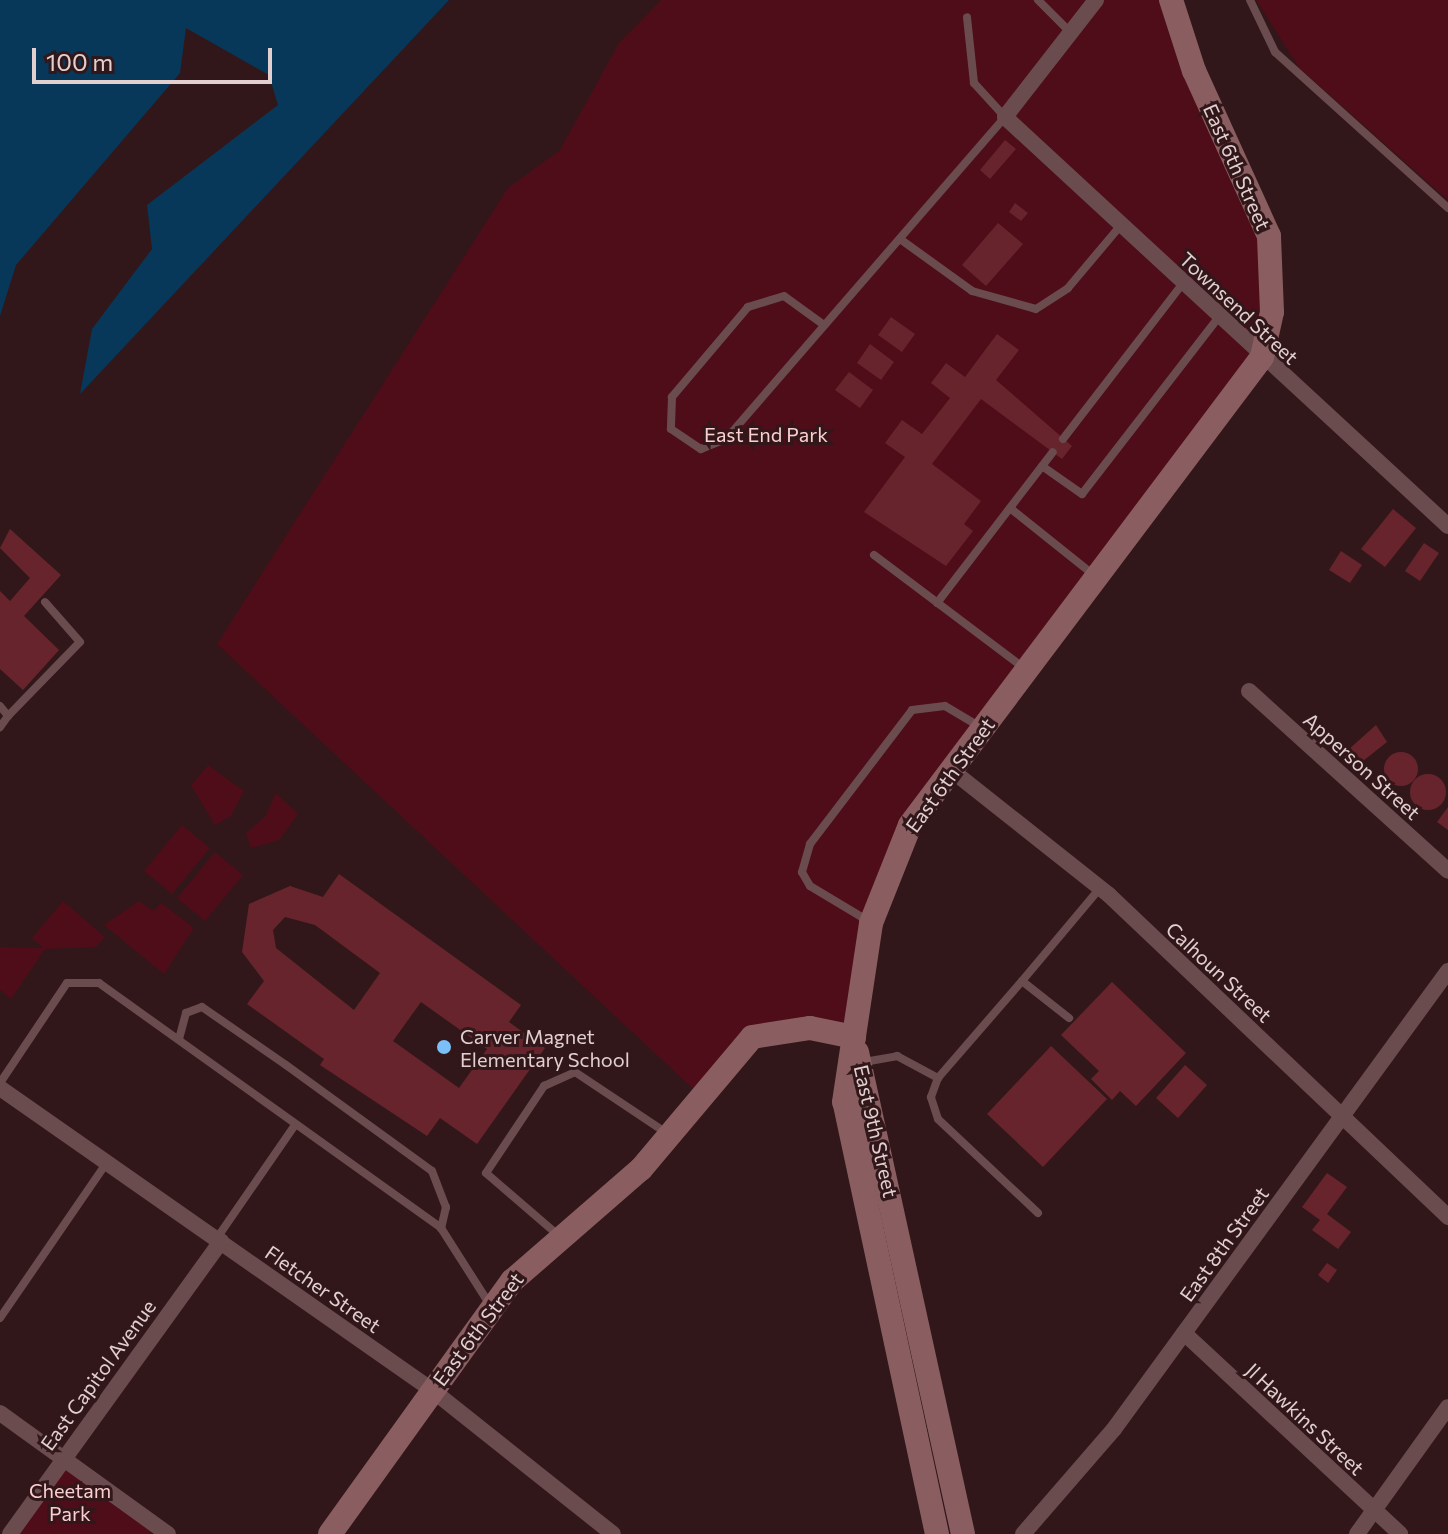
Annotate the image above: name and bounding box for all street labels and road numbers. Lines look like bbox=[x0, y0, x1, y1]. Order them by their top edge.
street label: East 6th Street bbox=[1198, 100, 1276, 234]
street label: Townsend Street bbox=[1175, 247, 1303, 369]
street label: Apperson Street bbox=[1299, 707, 1425, 825]
street label: East 6th Street bbox=[900, 713, 1000, 837]
street label: Calhoun Street bbox=[1161, 917, 1277, 1027]
street label: East 9th Street bbox=[849, 1062, 903, 1200]
street label: East 8th Street bbox=[1174, 1182, 1274, 1306]
street label: Fletcher Street bbox=[261, 1240, 385, 1338]
street label: East 6th Street bbox=[428, 1268, 528, 1390]
street label: East Capitol Avenue bbox=[35, 1295, 161, 1455]
street label: Jl Hawkins Street bbox=[1241, 1358, 1369, 1480]

